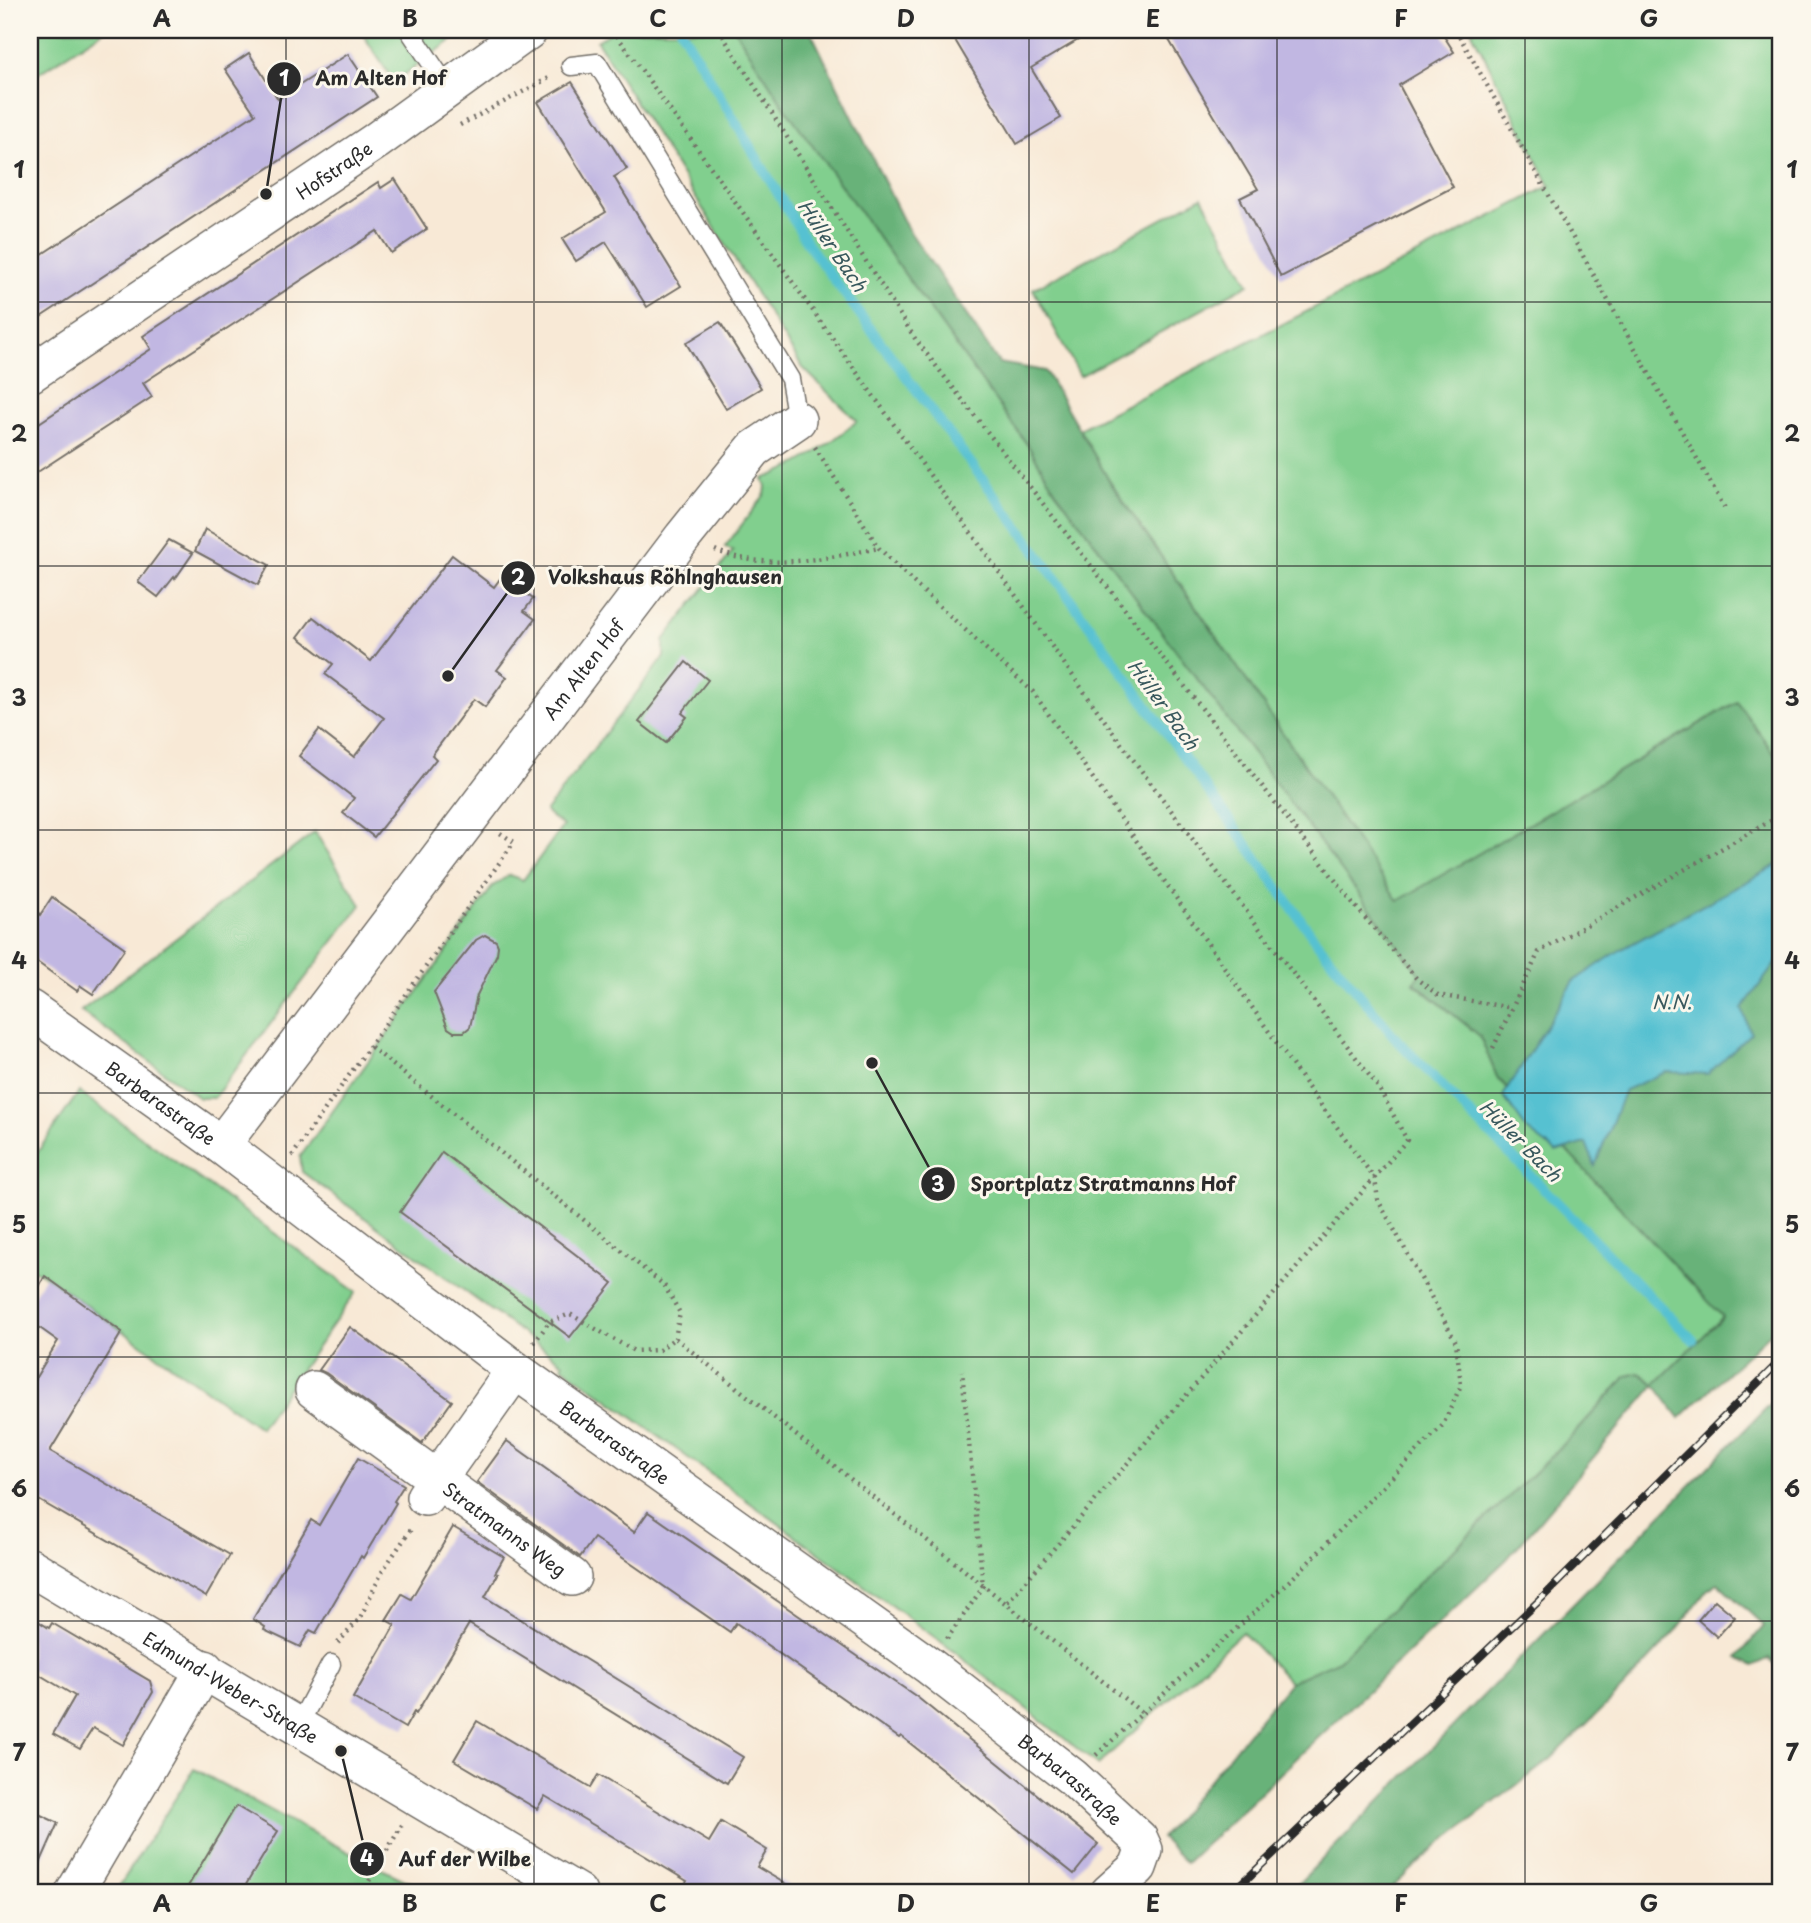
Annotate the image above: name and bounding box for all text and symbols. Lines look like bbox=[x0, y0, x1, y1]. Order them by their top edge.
text: A bbox=[153, 0, 171, 35]
text: B bbox=[402, 0, 418, 35]
text: C bbox=[649, 0, 667, 35]
text: D bbox=[897, 0, 915, 35]
text: E bbox=[1146, 0, 1160, 35]
text: F bbox=[1394, 0, 1408, 35]
text: G bbox=[1640, 0, 1658, 35]
callout: Am Alten Hof bbox=[267, 59, 461, 99]
text: 1 bbox=[279, 61, 289, 93]
text: Am Alten Hof bbox=[315, 63, 449, 91]
street label: Hofstraße bbox=[290, 134, 377, 205]
text: 1 bbox=[14, 151, 25, 186]
text: 1 bbox=[1787, 151, 1798, 186]
water label: Hüller Bach bbox=[792, 193, 875, 297]
text: 2 bbox=[11, 415, 27, 450]
text: 2 bbox=[1784, 415, 1800, 450]
callout: Volkshaus Röhlnghausen bbox=[500, 558, 795, 598]
text: 2 bbox=[511, 560, 526, 592]
text: Volkshaus Röhlnghausen bbox=[548, 562, 782, 590]
street label: Am Alten Hof bbox=[536, 612, 631, 725]
water label: Hüller Bach bbox=[1122, 653, 1207, 756]
text: 3 bbox=[11, 679, 27, 714]
text: 3 bbox=[1784, 679, 1800, 714]
text: 4 bbox=[11, 942, 27, 977]
text: 4 bbox=[1784, 942, 1800, 977]
water label: N.N. bbox=[1652, 987, 1692, 1015]
street label: Barbarastraße bbox=[101, 1054, 222, 1151]
water label: Hüller Bach bbox=[1474, 1093, 1569, 1188]
callout: Sportplatz Stratmanns Hof bbox=[921, 1164, 1250, 1204]
text: 3 bbox=[931, 1167, 945, 1199]
text: Sportplatz Stratmanns Hof bbox=[971, 1169, 1237, 1197]
text: 5 bbox=[12, 1206, 26, 1241]
text: 5 bbox=[1785, 1206, 1799, 1241]
street label: Barbarastraße bbox=[555, 1393, 676, 1490]
text: 6 bbox=[11, 1470, 27, 1505]
text: 6 bbox=[1784, 1470, 1800, 1505]
street label: Stratmanns Weg bbox=[438, 1475, 572, 1582]
street label: Edmund-Weber-Straße bbox=[139, 1624, 324, 1749]
street label: Barbarastraße bbox=[1013, 1727, 1129, 1831]
text: 7 bbox=[12, 1734, 26, 1769]
text: 7 bbox=[1785, 1734, 1799, 1769]
callout: Auf der Wilbe bbox=[350, 1839, 546, 1879]
text: 4 bbox=[360, 1841, 374, 1873]
text: Auf der Wilbe bbox=[399, 1844, 531, 1872]
text: A bbox=[153, 1885, 171, 1920]
text: B bbox=[402, 1885, 418, 1920]
text: C bbox=[649, 1885, 667, 1920]
text: D bbox=[897, 1885, 915, 1920]
text: E bbox=[1146, 1885, 1160, 1920]
text: F bbox=[1394, 1885, 1408, 1920]
text: G bbox=[1640, 1885, 1658, 1920]

